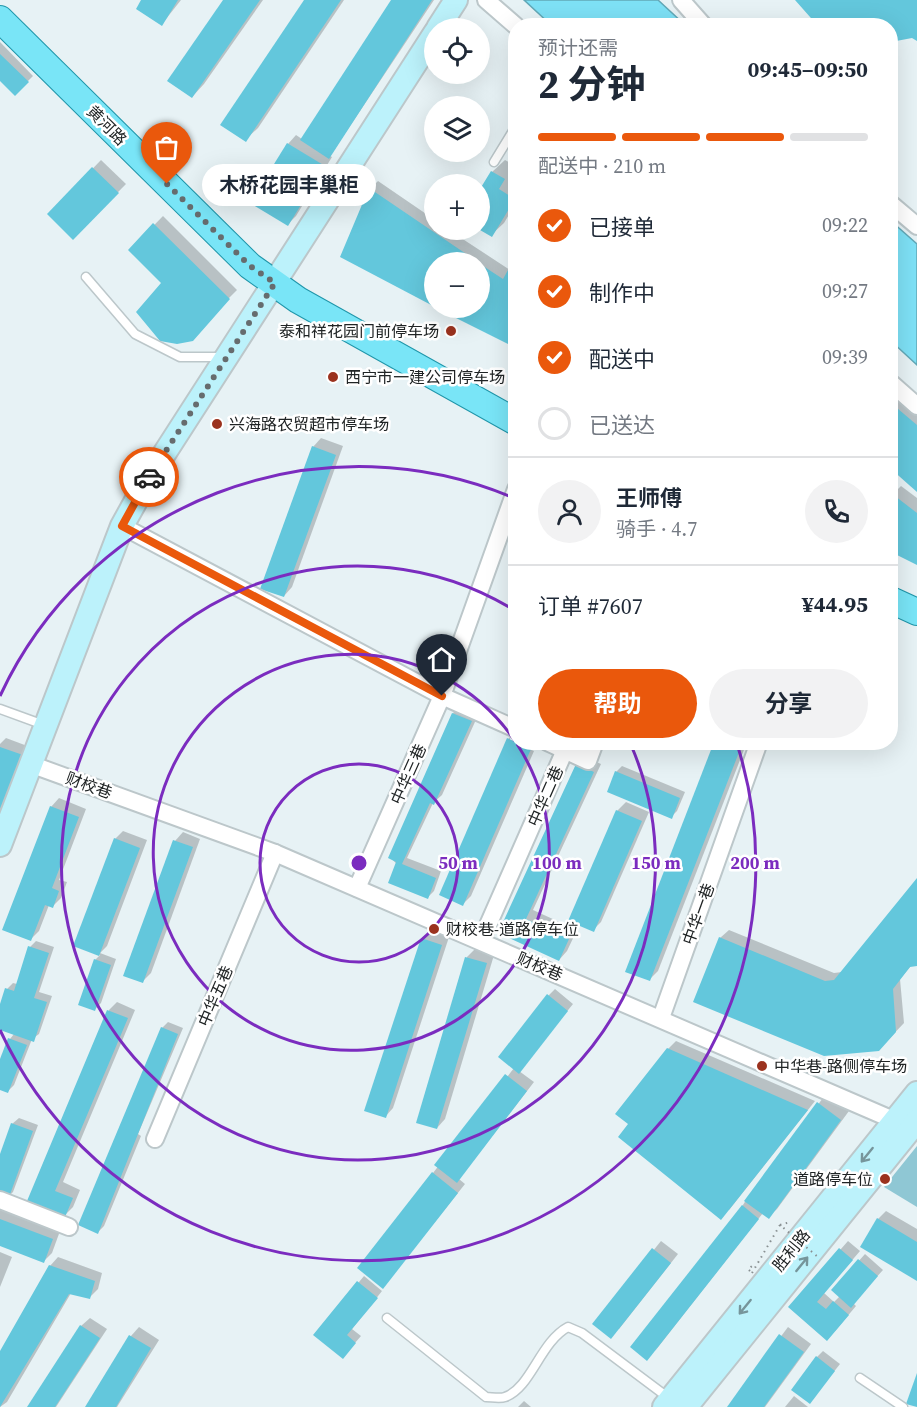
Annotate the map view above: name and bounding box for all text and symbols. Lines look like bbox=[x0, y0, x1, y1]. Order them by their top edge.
map controls bbox=[424, 18, 490, 318]
button: locate bbox=[424, 18, 490, 84]
text: 预计还需 bbox=[538, 34, 618, 62]
text: 09:45–09:50 bbox=[748, 54, 868, 84]
text: 2 分钟 bbox=[538, 58, 645, 111]
button: layers bbox=[424, 96, 490, 162]
street label: 黄河路 bbox=[82, 100, 132, 150]
pin bbox=[141, 122, 192, 184]
icon: bag bbox=[150, 131, 183, 164]
text: 配送中 · 210 m bbox=[538, 152, 666, 180]
callout: 木桥花园丰巢柜 bbox=[203, 163, 377, 205]
text: 木桥花园丰巢柜 bbox=[219, 171, 359, 199]
button: + bbox=[424, 174, 490, 240]
icon: check bbox=[538, 209, 571, 242]
text: 09:22 bbox=[822, 211, 868, 239]
text: 已接单 bbox=[589, 212, 655, 242]
button: − bbox=[424, 252, 490, 318]
icon: check bbox=[538, 275, 571, 308]
text: 09:27 bbox=[822, 277, 868, 305]
text: 制作中 bbox=[589, 278, 655, 308]
place label: 泰和祥花园门前停车场 bbox=[279, 320, 439, 342]
marker: 泰和祥花园门前停车场 bbox=[444, 324, 458, 338]
icon: check bbox=[538, 341, 571, 374]
text: 09:39 bbox=[822, 343, 868, 371]
text: 配送中 bbox=[589, 344, 655, 374]
place label: 西宁市一建公司停车场 bbox=[345, 366, 505, 388]
marker: 西宁市一建公司停车场 bbox=[326, 370, 340, 384]
text: 已送达 bbox=[589, 410, 655, 440]
place label: 兴海路农贸超市停车场 bbox=[229, 413, 389, 435]
marker: 兴海路农贸超市停车场 bbox=[210, 417, 224, 431]
courier bbox=[119, 447, 179, 507]
icon: car bbox=[133, 461, 166, 494]
button: person bbox=[538, 480, 601, 543]
button: phone bbox=[805, 480, 868, 543]
text: 王师傅 bbox=[616, 483, 682, 513]
text: 骑手 · 4.7 bbox=[616, 515, 697, 543]
text: ¥44.95 bbox=[802, 589, 868, 619]
text: 订单 #7607 bbox=[538, 591, 643, 621]
pin bbox=[416, 634, 467, 696]
icon: home bbox=[425, 643, 458, 676]
button: 帮助 bbox=[538, 669, 697, 738]
button: 分享 bbox=[709, 669, 868, 738]
street label: 中华三巷 bbox=[385, 740, 431, 808]
street label: 中华二巷 bbox=[522, 762, 568, 830]
street label: 财校巷 bbox=[63, 766, 115, 804]
text: 50 m bbox=[438, 850, 478, 875]
text: 100 m bbox=[532, 850, 582, 875]
text: 150 m bbox=[631, 850, 681, 875]
text: 200 m bbox=[730, 850, 780, 875]
centre of rings bbox=[349, 853, 369, 873]
street label: 中华一巷 bbox=[677, 880, 719, 948]
place label: 财校巷-道路停车位 bbox=[446, 918, 579, 940]
marker: 财校巷-道路停车位 bbox=[427, 922, 441, 936]
street label: 财校巷 bbox=[514, 946, 566, 986]
street label: 中华五巷 bbox=[192, 962, 238, 1030]
place label: 中华巷-路侧停车场 bbox=[774, 1055, 907, 1077]
marker: 中华巷-路侧停车场 bbox=[755, 1059, 769, 1073]
one-way arrow bbox=[861, 1147, 874, 1163]
place label: 道路停车位 bbox=[793, 1168, 873, 1190]
marker: 道路停车位 bbox=[878, 1172, 892, 1186]
street label: 胜利路 bbox=[767, 1224, 815, 1276]
one-way arrow bbox=[795, 1256, 808, 1272]
one-way arrow bbox=[738, 1299, 752, 1314]

